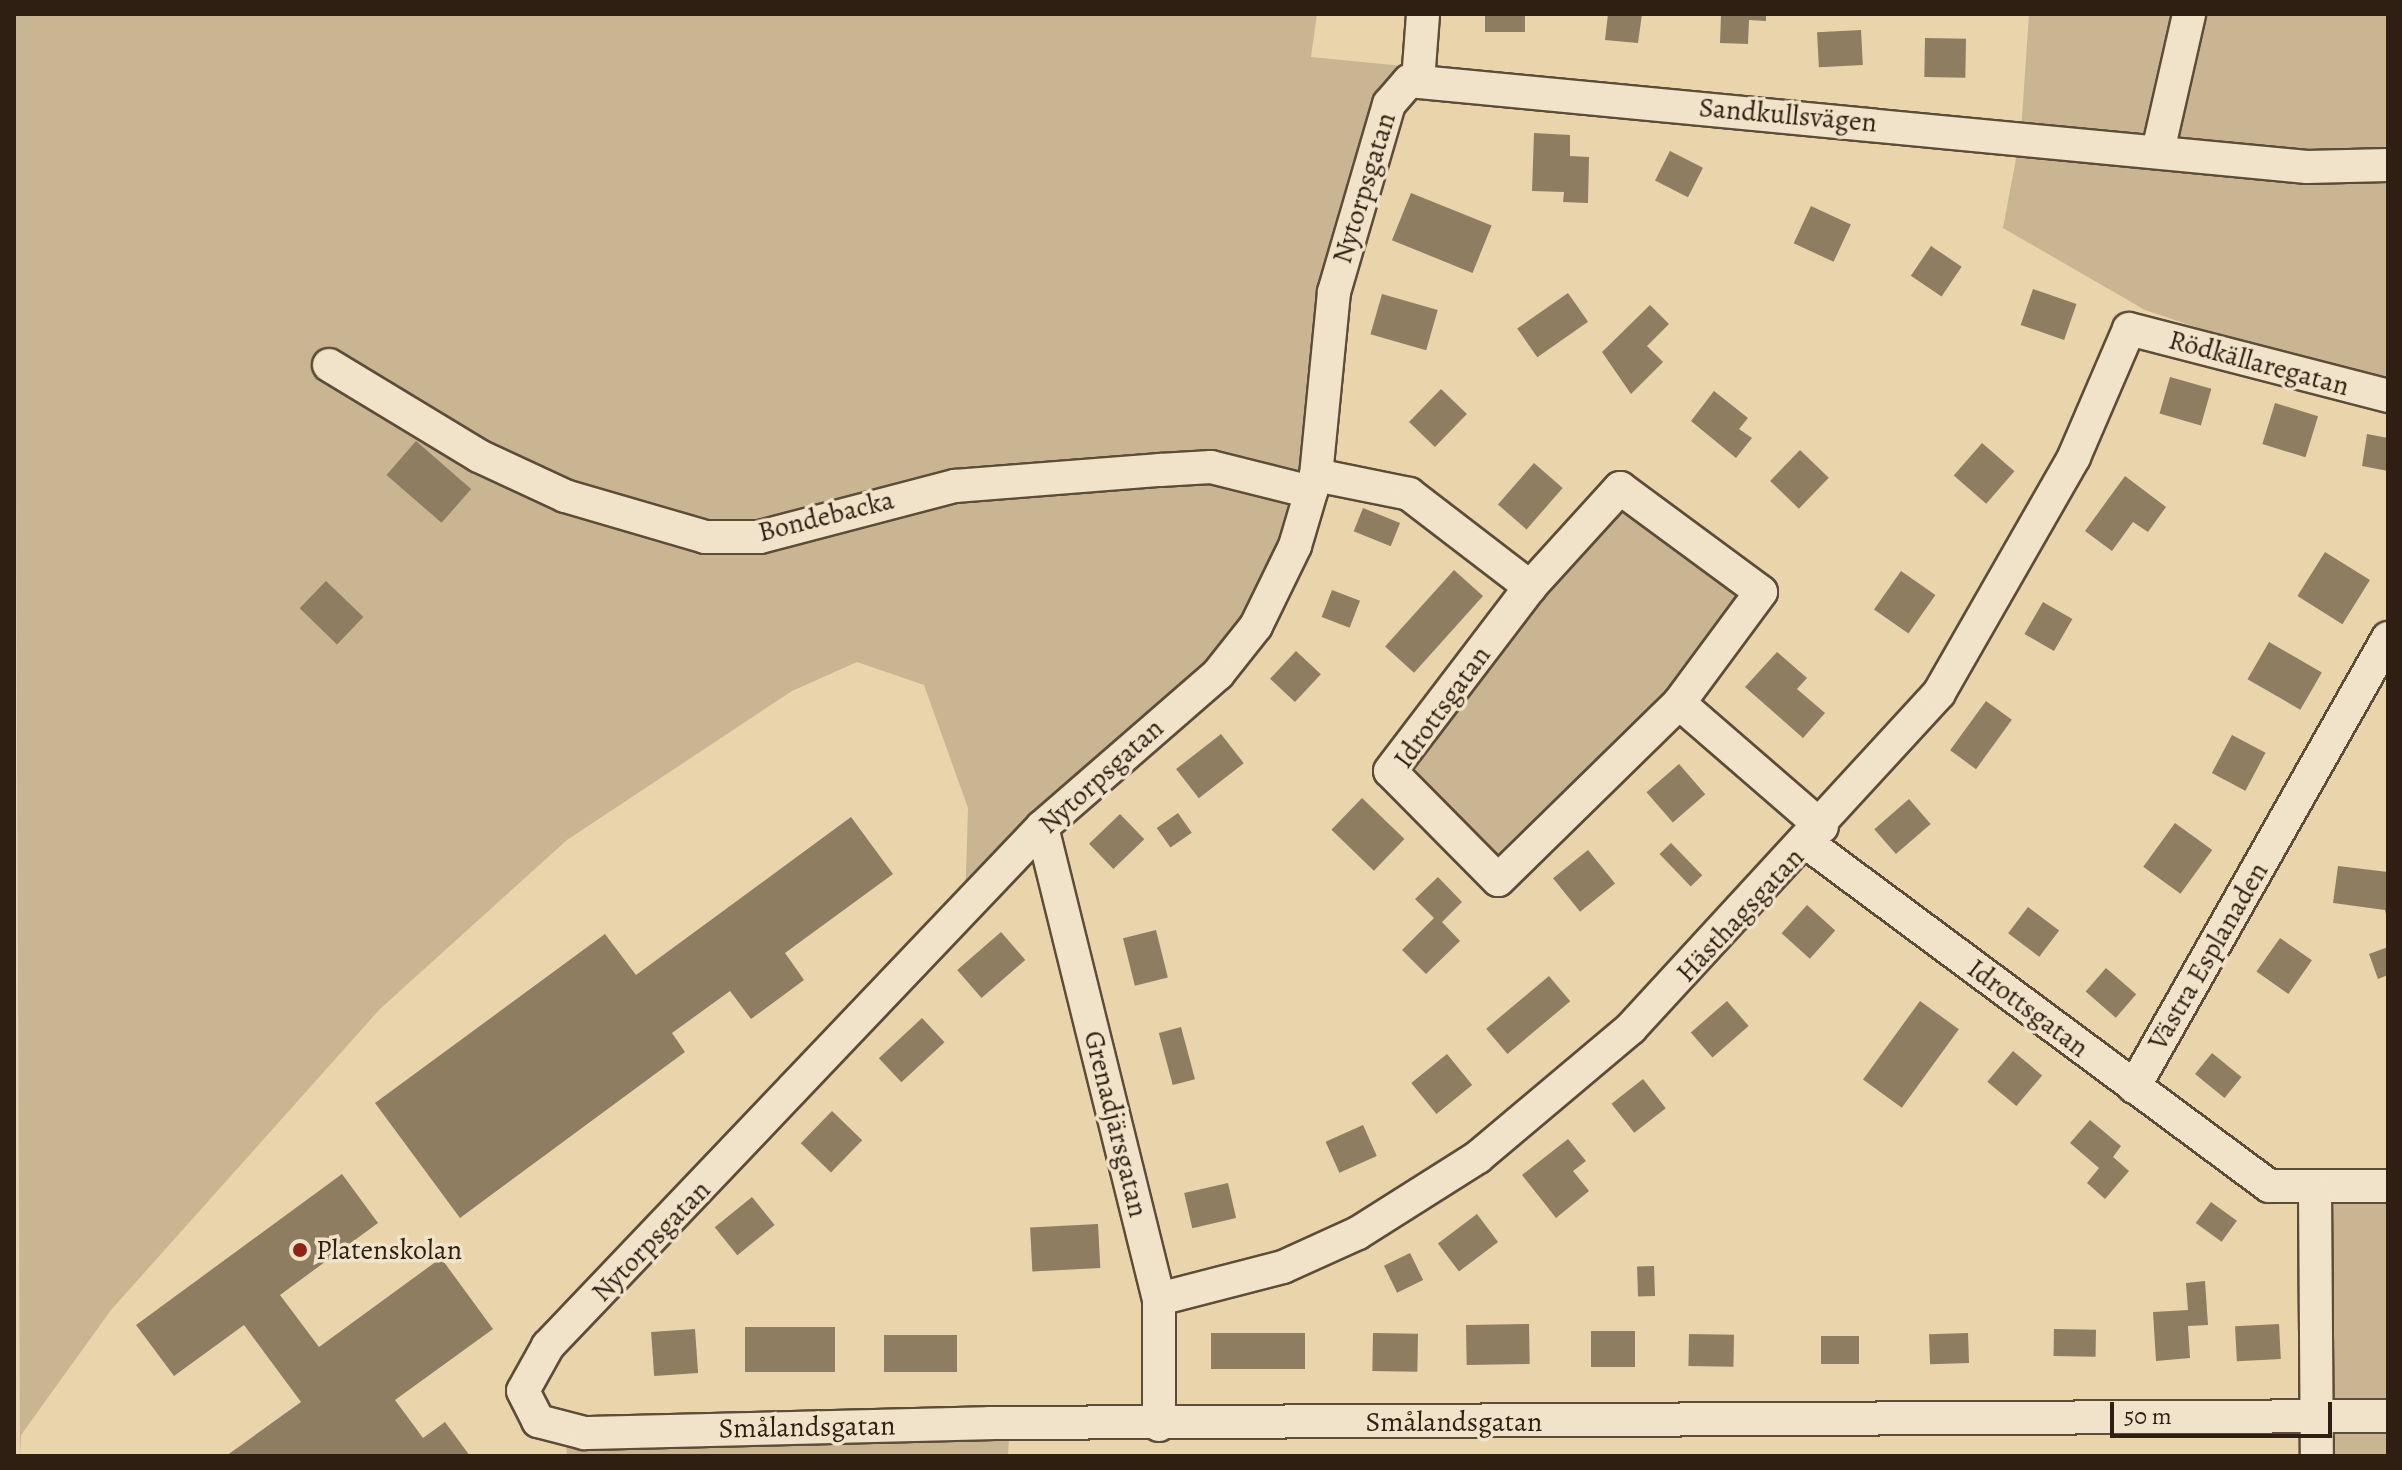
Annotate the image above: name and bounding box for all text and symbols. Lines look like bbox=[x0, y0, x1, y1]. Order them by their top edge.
street label: Sandkullsvägen bbox=[1698, 90, 1878, 140]
street label: Nytorpsgatan bbox=[1325, 108, 1403, 268]
street label: Rödkällaregatan bbox=[2165, 323, 2353, 403]
street label: Bondebacka bbox=[755, 483, 897, 549]
street label: Idrottsgatan bbox=[1386, 639, 1498, 775]
street label: Nytorpsgatan bbox=[1032, 711, 1170, 841]
street label: Hästhagsgatan bbox=[1669, 841, 1811, 989]
street label: Västra Esplanaden bbox=[2141, 856, 2275, 1056]
street label: Idrottsgatan bbox=[1961, 952, 2095, 1064]
street label: Grenadjärsgatan bbox=[1077, 1027, 1155, 1221]
street label: Nytorpsgatan bbox=[585, 1173, 717, 1309]
place label: Platenskolan bbox=[316, 1233, 462, 1267]
marker: Platenskolan bbox=[291, 1241, 309, 1259]
scale bar bbox=[2114, 1386, 2336, 1436]
text: 50 m bbox=[2124, 1400, 2172, 1432]
street label: Smålandsgatan bbox=[1366, 1405, 1542, 1439]
street label: Smålandsgatan bbox=[718, 1409, 896, 1445]

